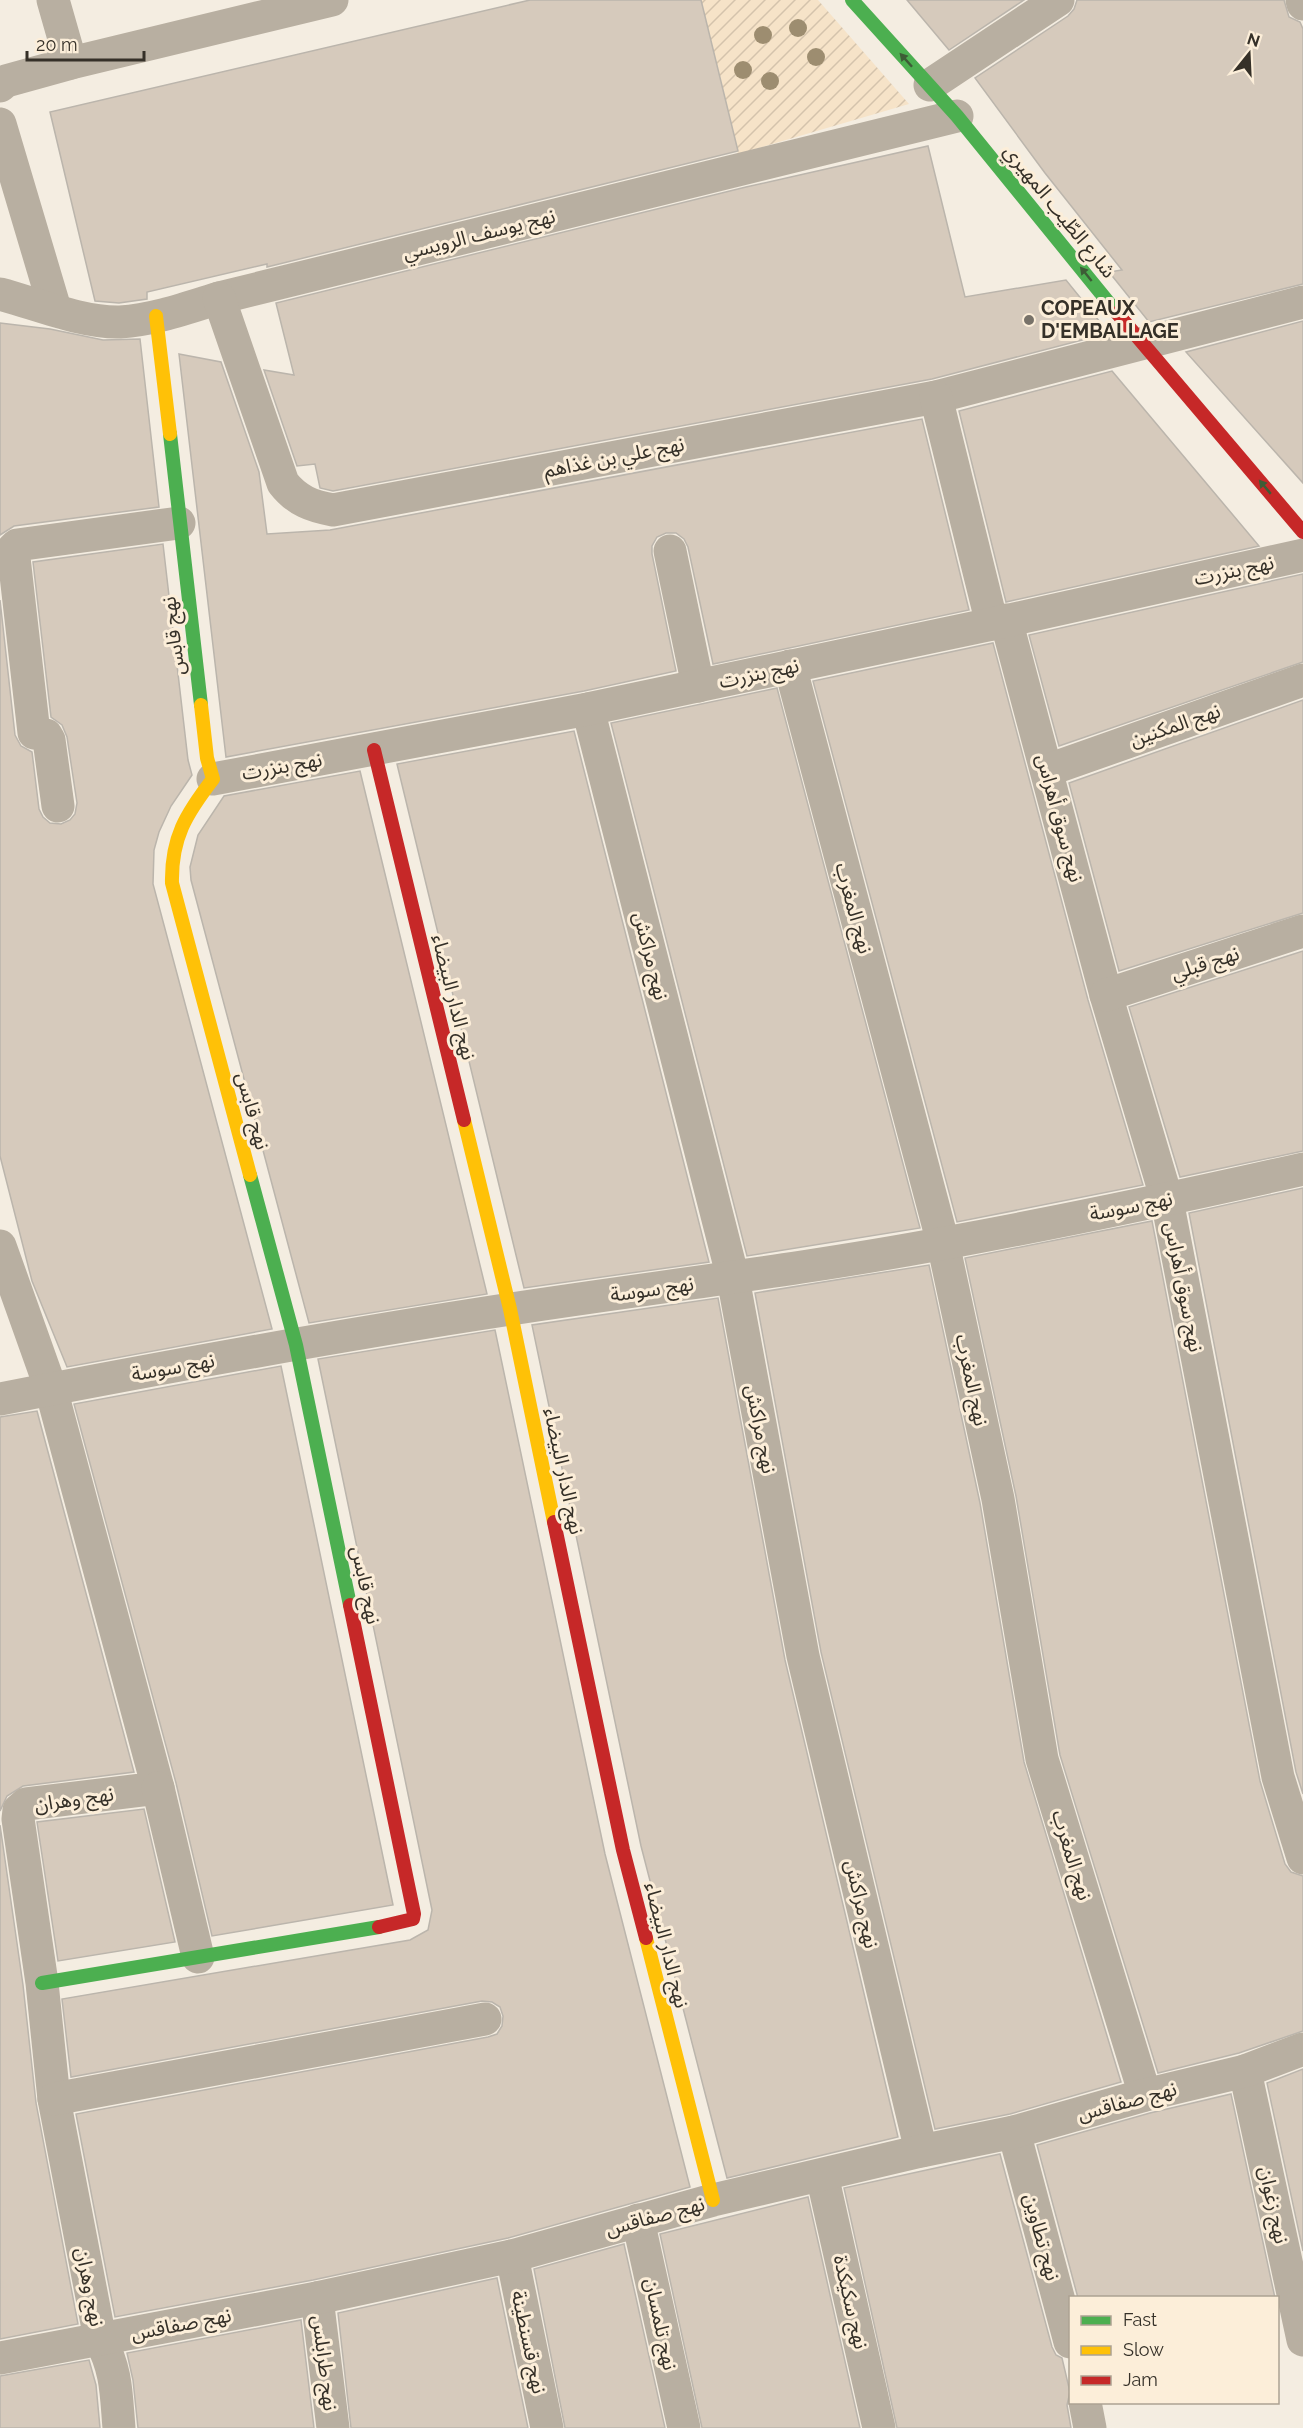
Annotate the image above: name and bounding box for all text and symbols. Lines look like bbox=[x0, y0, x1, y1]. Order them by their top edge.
scale bar bbox=[27, 24, 144, 62]
north arrow bbox=[1219, 24, 1279, 84]
text: N bbox=[1245, 29, 1262, 51]
text: 20 m bbox=[36, 34, 78, 55]
one-way arrow bbox=[900, 53, 913, 68]
street label: شارع الطّيب المهيري bbox=[996, 139, 1121, 285]
street label: نهج يوسف الرويسي bbox=[400, 203, 559, 268]
one-way arrow bbox=[1079, 266, 1092, 282]
place label: COPEAUX D'EMBALLAGE bbox=[1041, 296, 1179, 343]
marker: COPEAUX D'EMBALLAGE bbox=[1022, 313, 1036, 327]
street label: نهج علي بن غذاهم bbox=[542, 432, 687, 486]
one-way arrow bbox=[1259, 480, 1272, 495]
street label: نهج بنزرت bbox=[1192, 550, 1277, 593]
street label: نهج قابس bbox=[156, 595, 193, 677]
street label: نهج بنزرت bbox=[717, 653, 802, 696]
street label: نهج المكنين bbox=[1127, 698, 1224, 755]
street label: نهج بنزرت bbox=[240, 747, 324, 788]
street label: نهج سوق أهراس bbox=[1028, 751, 1089, 886]
street label: نهج المغرب bbox=[827, 860, 878, 957]
street label: نهج مراكش bbox=[626, 909, 674, 1003]
street label: نهج الدار البيضاء bbox=[424, 932, 481, 1063]
street label: نهج قبلي bbox=[1168, 941, 1243, 989]
street label: نهج قابس bbox=[228, 1070, 275, 1153]
street label: نهج سوسة bbox=[1087, 1186, 1175, 1229]
street label: نهج سوق أهراس bbox=[1157, 1220, 1208, 1355]
street label: نهج سوسة bbox=[609, 1271, 696, 1310]
street label: نهج المغرب bbox=[948, 1332, 993, 1429]
street label: نهج سوسة bbox=[129, 1348, 217, 1389]
street label: نهج مراكش bbox=[738, 1383, 781, 1476]
street label: نهج الدار البيضاء bbox=[536, 1406, 589, 1537]
street label: نهج قابس bbox=[343, 1544, 386, 1627]
street label: نهج وهران bbox=[33, 1782, 116, 1819]
street label: نهج المغرب bbox=[1044, 1807, 1097, 1904]
street label: نهج مراكش bbox=[837, 1857, 884, 1951]
street label: نهج الدار البيضاء bbox=[637, 1880, 694, 2011]
street label: نهج صفاقس bbox=[1075, 2076, 1180, 2129]
street label: نهج زغوان bbox=[1251, 2164, 1294, 2246]
street label: نهج صفاقس bbox=[603, 2191, 708, 2244]
street label: نهج تطاوين bbox=[1016, 2191, 1065, 2284]
street label: نهج وهران bbox=[68, 2245, 109, 2329]
street label: نهج سكيكدة bbox=[826, 2253, 873, 2352]
street label: نهج تلمسان bbox=[637, 2276, 682, 2373]
street label: نهج قسنطينة bbox=[503, 2288, 552, 2396]
legend bbox=[1069, 2296, 1279, 2404]
street label: نهج صفاقس bbox=[129, 2303, 234, 2348]
text: Fast bbox=[1123, 2309, 1157, 2330]
street label: نهج طرابلس bbox=[304, 2314, 343, 2413]
text: Slow bbox=[1123, 2339, 1164, 2360]
text: Jam bbox=[1123, 2369, 1158, 2390]

